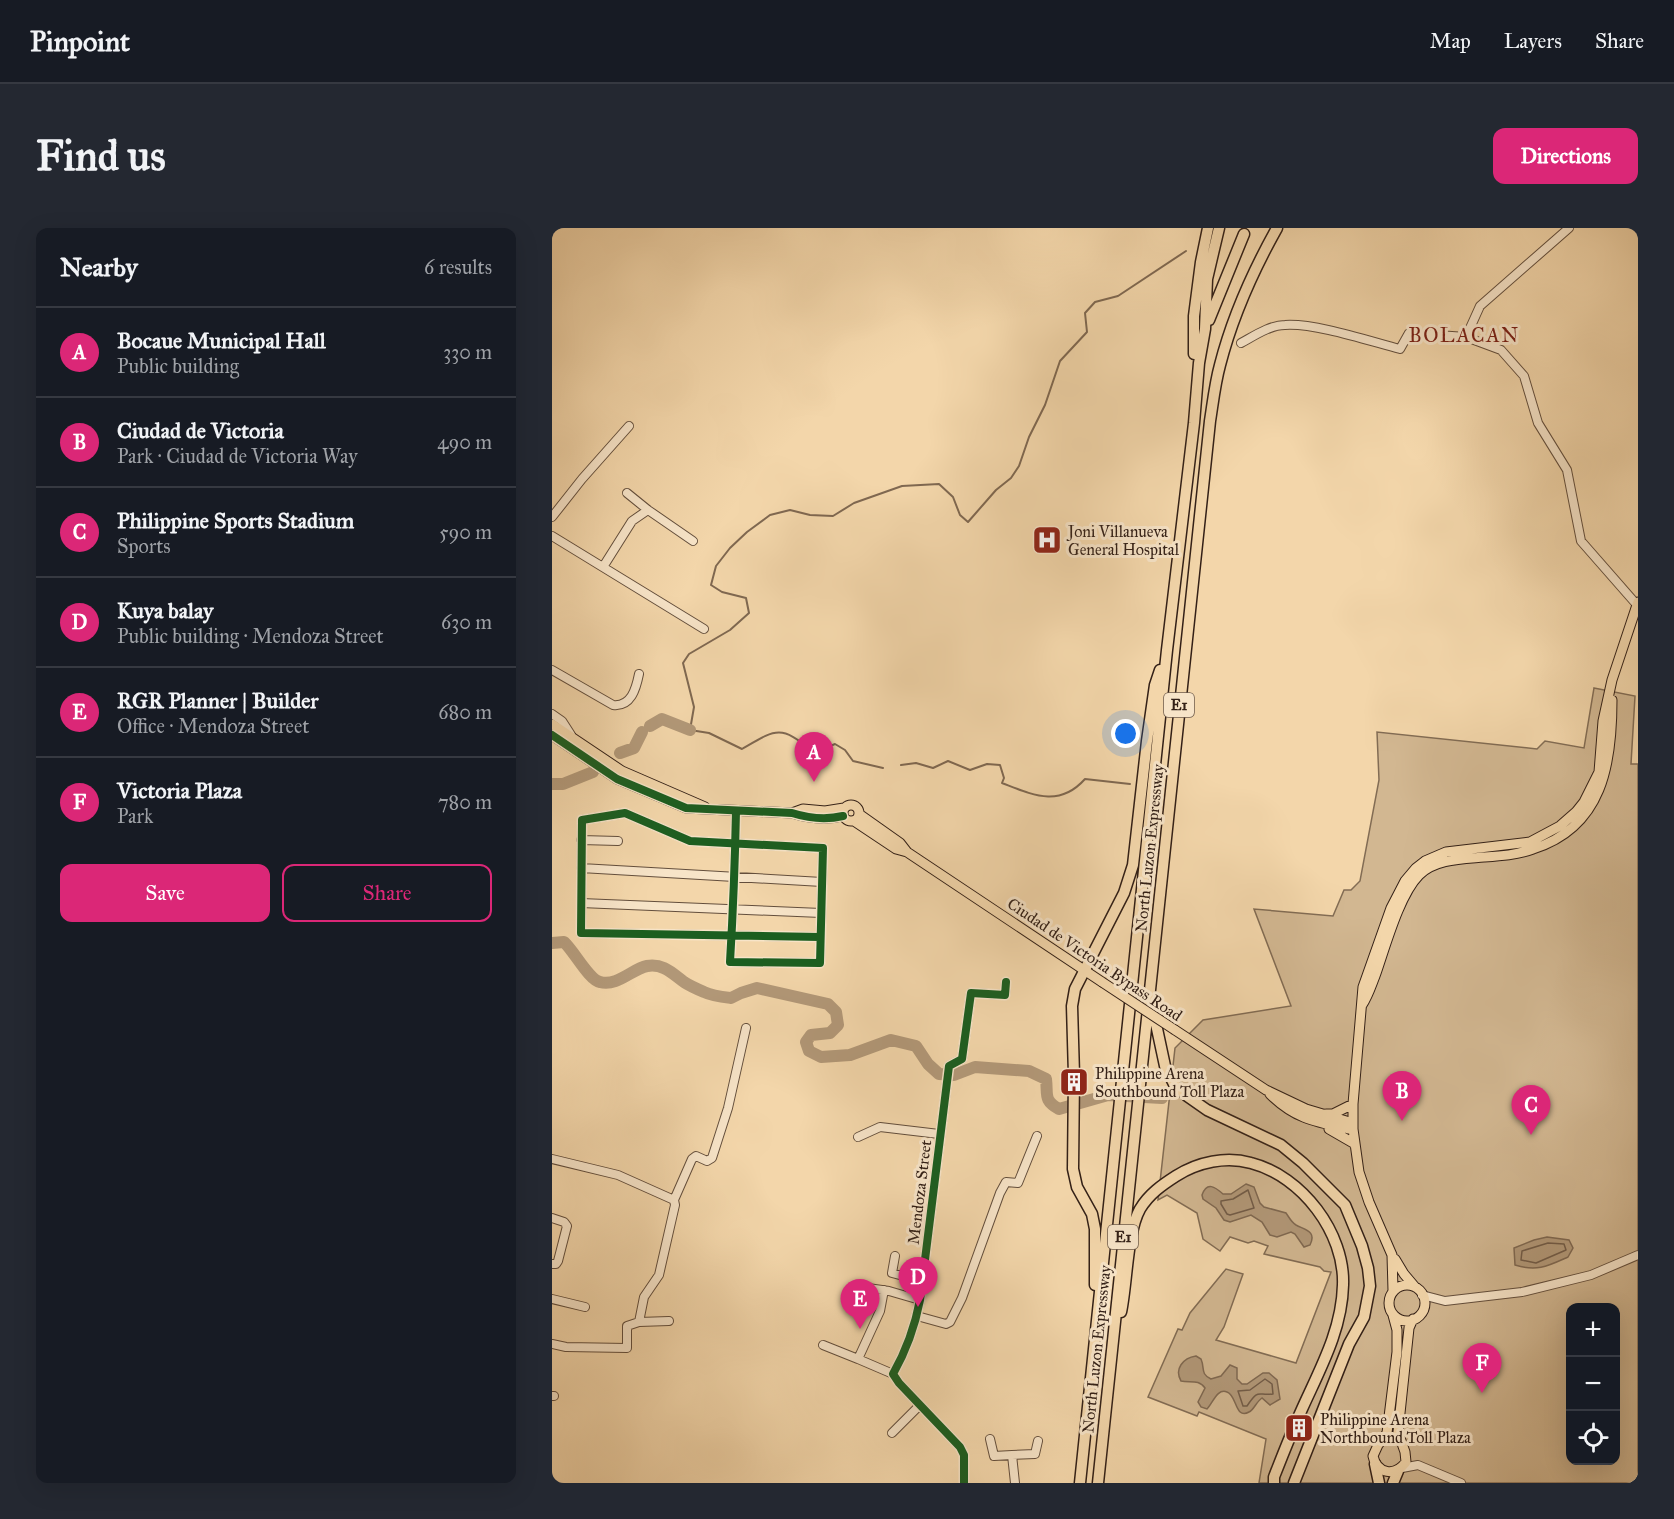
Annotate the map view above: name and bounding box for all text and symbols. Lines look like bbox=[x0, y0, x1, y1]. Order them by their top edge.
text: Pinpoint bbox=[30, 24, 130, 59]
text: Map bbox=[1430, 28, 1471, 54]
text: Layers bbox=[1504, 28, 1562, 54]
text: Share bbox=[1595, 28, 1644, 54]
button: Directions bbox=[1493, 128, 1638, 184]
text: Find us bbox=[36, 130, 166, 182]
text: Nearby bbox=[60, 251, 138, 283]
text: 6 results bbox=[424, 255, 492, 279]
district label: BOLACAN bbox=[1408, 323, 1520, 347]
text: Bocaue Municipal Hall bbox=[117, 327, 326, 354]
text: A bbox=[73, 340, 86, 364]
text: 330 m bbox=[443, 340, 492, 364]
text: Public building bbox=[117, 354, 239, 378]
text: Ciudad de Victoria bbox=[117, 417, 284, 444]
text: B bbox=[73, 430, 86, 454]
text: 490 m bbox=[437, 430, 492, 454]
text: Park · Ciudad de Victoria Way bbox=[117, 444, 358, 468]
text: Philippine Sports Stadium bbox=[117, 507, 354, 534]
text: C bbox=[73, 520, 86, 544]
text: 590 m bbox=[439, 520, 492, 544]
place label: Joni Villanueva General Hospital bbox=[1066, 522, 1180, 559]
hospital icon: Joni Villanueva General Hospital bbox=[1031, 524, 1063, 556]
text: Sports bbox=[117, 534, 171, 558]
text: Kuya balay bbox=[117, 597, 213, 624]
text: D bbox=[72, 610, 87, 634]
text: 630 m bbox=[441, 610, 492, 634]
text: Public building · Mendoza Street bbox=[117, 624, 384, 648]
text: RGR Planner | Builder bbox=[117, 687, 319, 714]
road number: E1 bbox=[1164, 693, 1194, 717]
text: E bbox=[72, 700, 87, 724]
text: 680 m bbox=[438, 700, 492, 724]
text: Office · Mendoza Street bbox=[117, 714, 309, 738]
your location bbox=[1111, 719, 1140, 748]
pin: A bbox=[794, 732, 834, 782]
street label: North Luzon Expressway bbox=[1131, 763, 1168, 933]
text: Victoria Plaza bbox=[117, 777, 242, 804]
text: F bbox=[73, 790, 86, 814]
text: 780 m bbox=[438, 790, 492, 814]
text: Park bbox=[117, 804, 153, 828]
button: Save bbox=[60, 864, 270, 922]
button: Share bbox=[282, 864, 492, 922]
street label: Ciudad de Victoria Bypass Road bbox=[1004, 894, 1186, 1025]
place label: Philippine Arena Southbound Toll Plaza bbox=[1095, 1064, 1245, 1101]
building icon: Philippine Arena Southbound Toll Plaza bbox=[1058, 1066, 1090, 1098]
pin: B bbox=[1382, 1072, 1422, 1121]
pin: C bbox=[1512, 1086, 1550, 1135]
street label: Mendoza Street bbox=[904, 1138, 935, 1245]
road number: E1 bbox=[1108, 1225, 1138, 1249]
pin: D bbox=[898, 1258, 938, 1307]
street label: North Luzon Expressway bbox=[1078, 1264, 1115, 1434]
pin: E bbox=[840, 1280, 880, 1329]
map controls bbox=[1566, 1303, 1620, 1465]
button: + bbox=[1566, 1303, 1620, 1357]
pin: F bbox=[1462, 1344, 1502, 1393]
button: − bbox=[1566, 1357, 1620, 1411]
place label: Philippine Arena Northbound Toll Plaza bbox=[1320, 1410, 1471, 1447]
button: locate bbox=[1566, 1411, 1620, 1465]
building icon: Philippine Arena Northbound Toll Plaza bbox=[1283, 1412, 1315, 1444]

